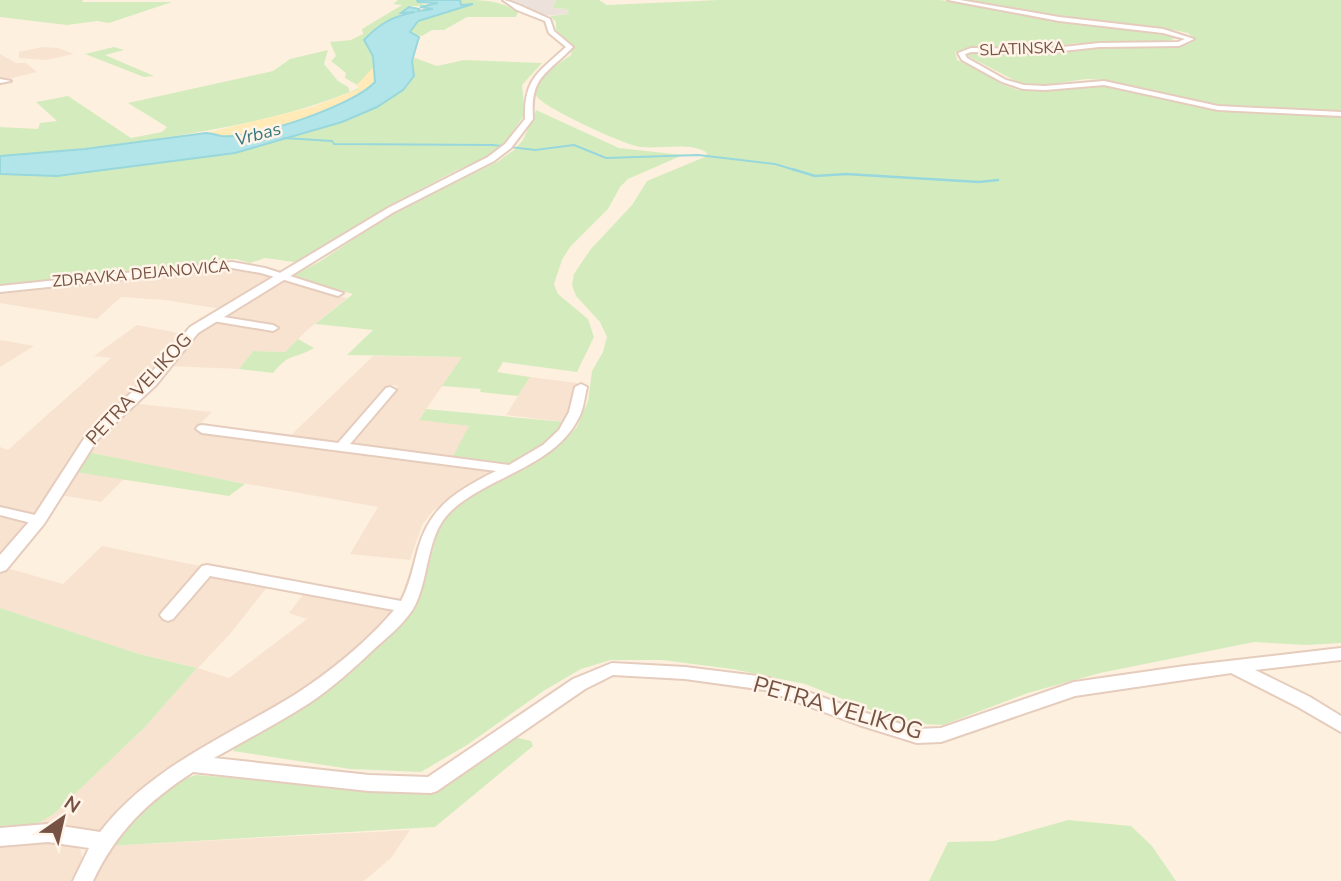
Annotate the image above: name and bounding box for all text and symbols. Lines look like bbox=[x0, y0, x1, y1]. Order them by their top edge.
street label: SLATINSKA bbox=[979, 37, 1065, 61]
water label: Vrbas bbox=[232, 116, 284, 152]
street label: ZDRAVKA DEJANOVIĆA bbox=[51, 255, 231, 293]
street label: PETRA VELIKOG bbox=[80, 327, 198, 451]
street label: PETRA VELIKOG bbox=[750, 669, 926, 747]
north arrow bbox=[28, 783, 98, 853]
text: N bbox=[59, 790, 85, 819]

